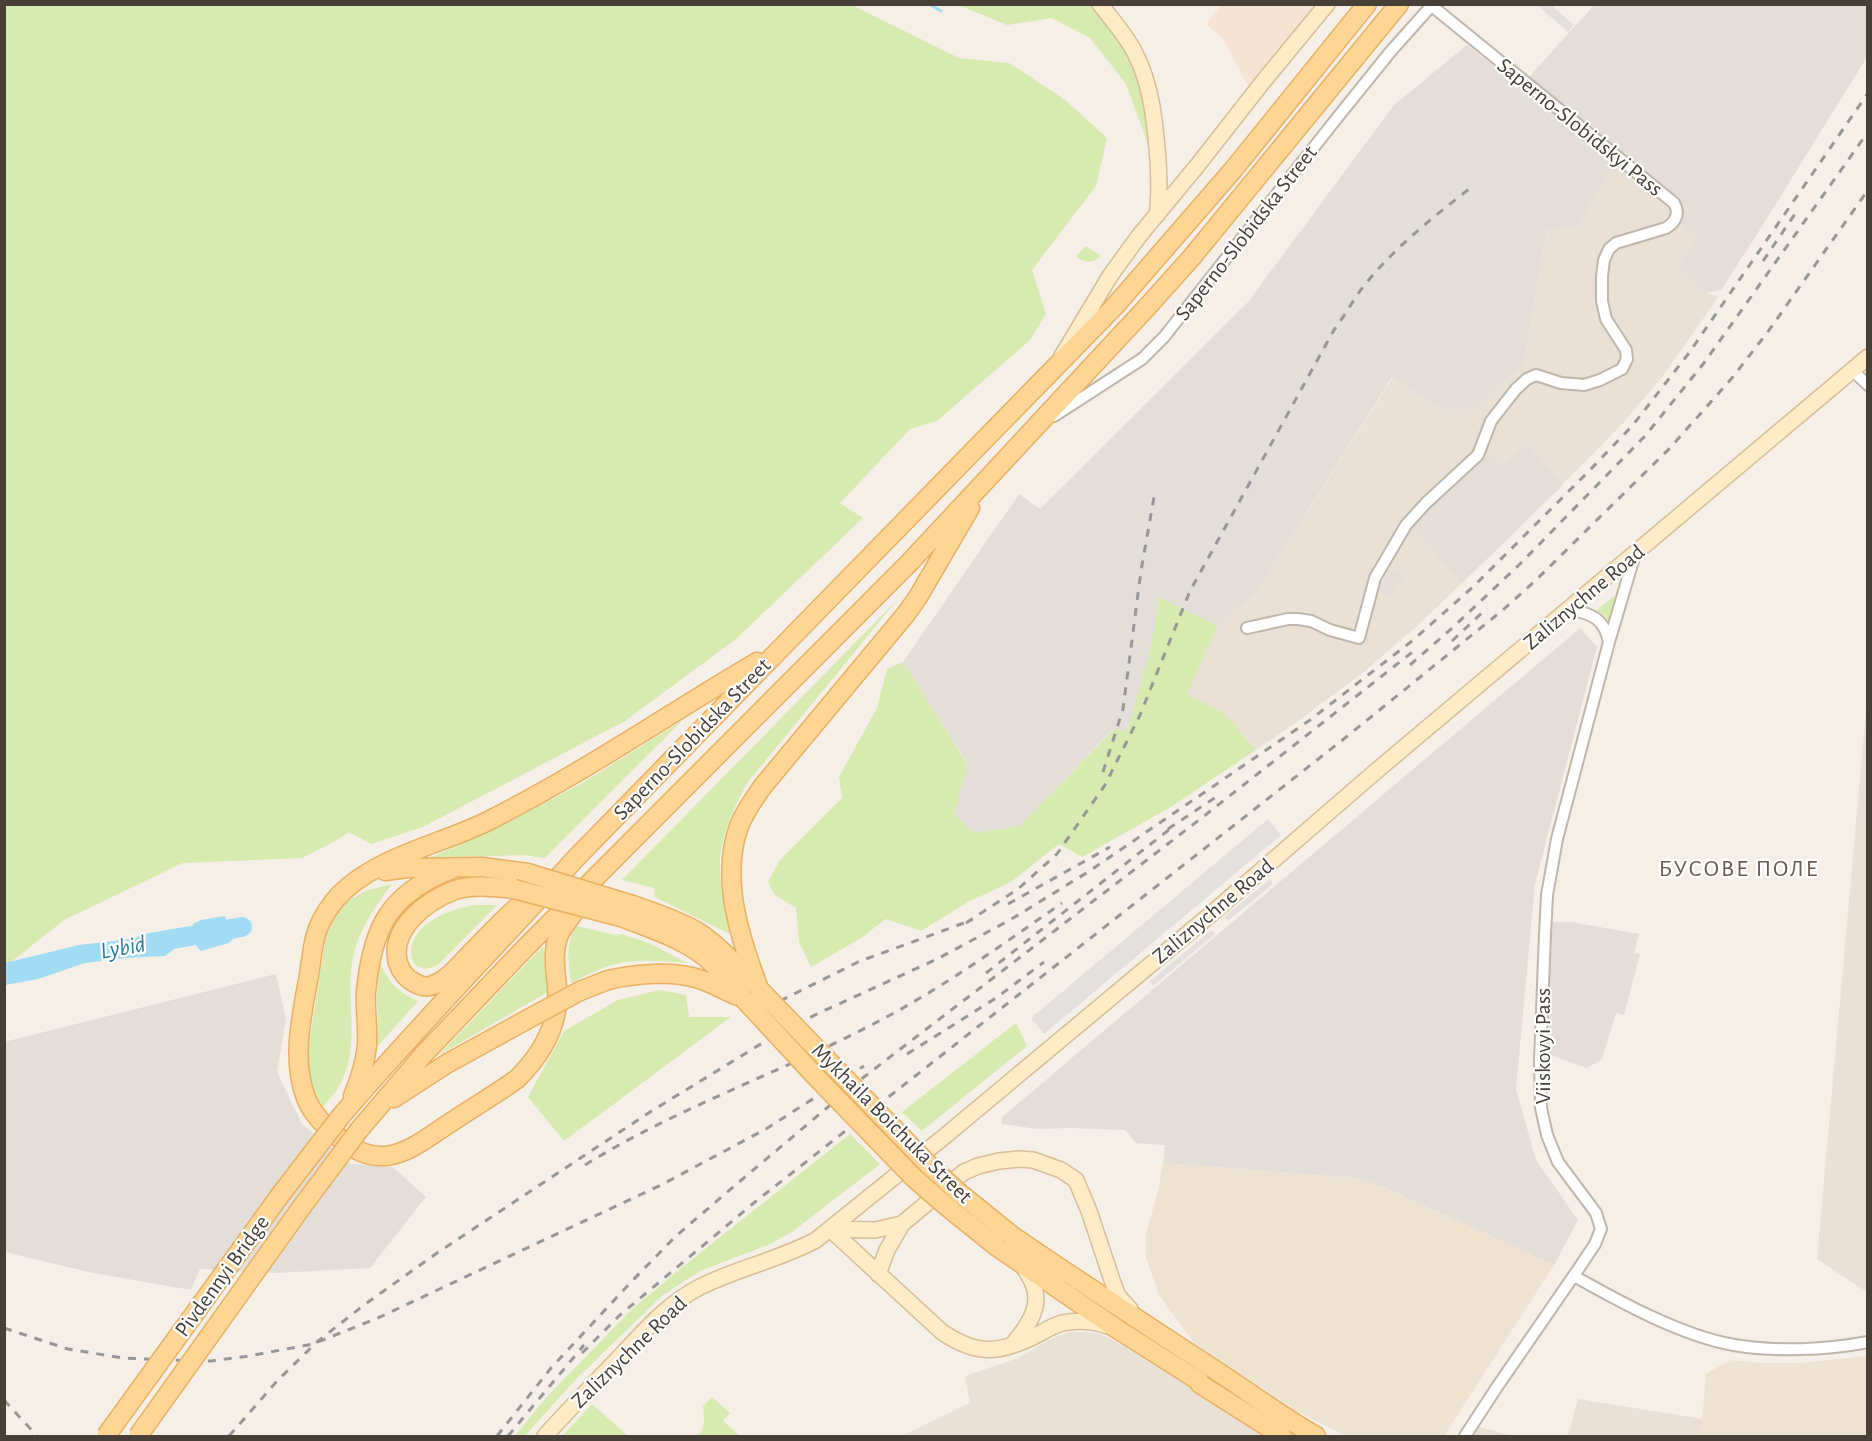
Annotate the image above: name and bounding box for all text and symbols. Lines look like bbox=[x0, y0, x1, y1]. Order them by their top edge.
street label: Saperno-Slobidskyi Pass bbox=[1493, 54, 1667, 200]
street label: Saperno-Slobidska Street bbox=[1171, 141, 1321, 325]
street label: Zaliznychne Road bbox=[1519, 540, 1649, 654]
street label: Saperno-Slobidska Street bbox=[609, 654, 775, 824]
street label: Zaliznychne Road bbox=[1148, 854, 1278, 968]
district label: БУСОВЕ ПОЛЕ bbox=[1658, 857, 1820, 881]
water label: Lybid bbox=[99, 932, 148, 964]
street label: Viiskovyi Pass bbox=[1532, 988, 1554, 1104]
street label: Mykhaila Boichuka Street bbox=[808, 1039, 976, 1207]
street label: Pivdennyi Bridge bbox=[171, 1211, 273, 1341]
street label: Zaliznychne Road bbox=[567, 1292, 691, 1412]

